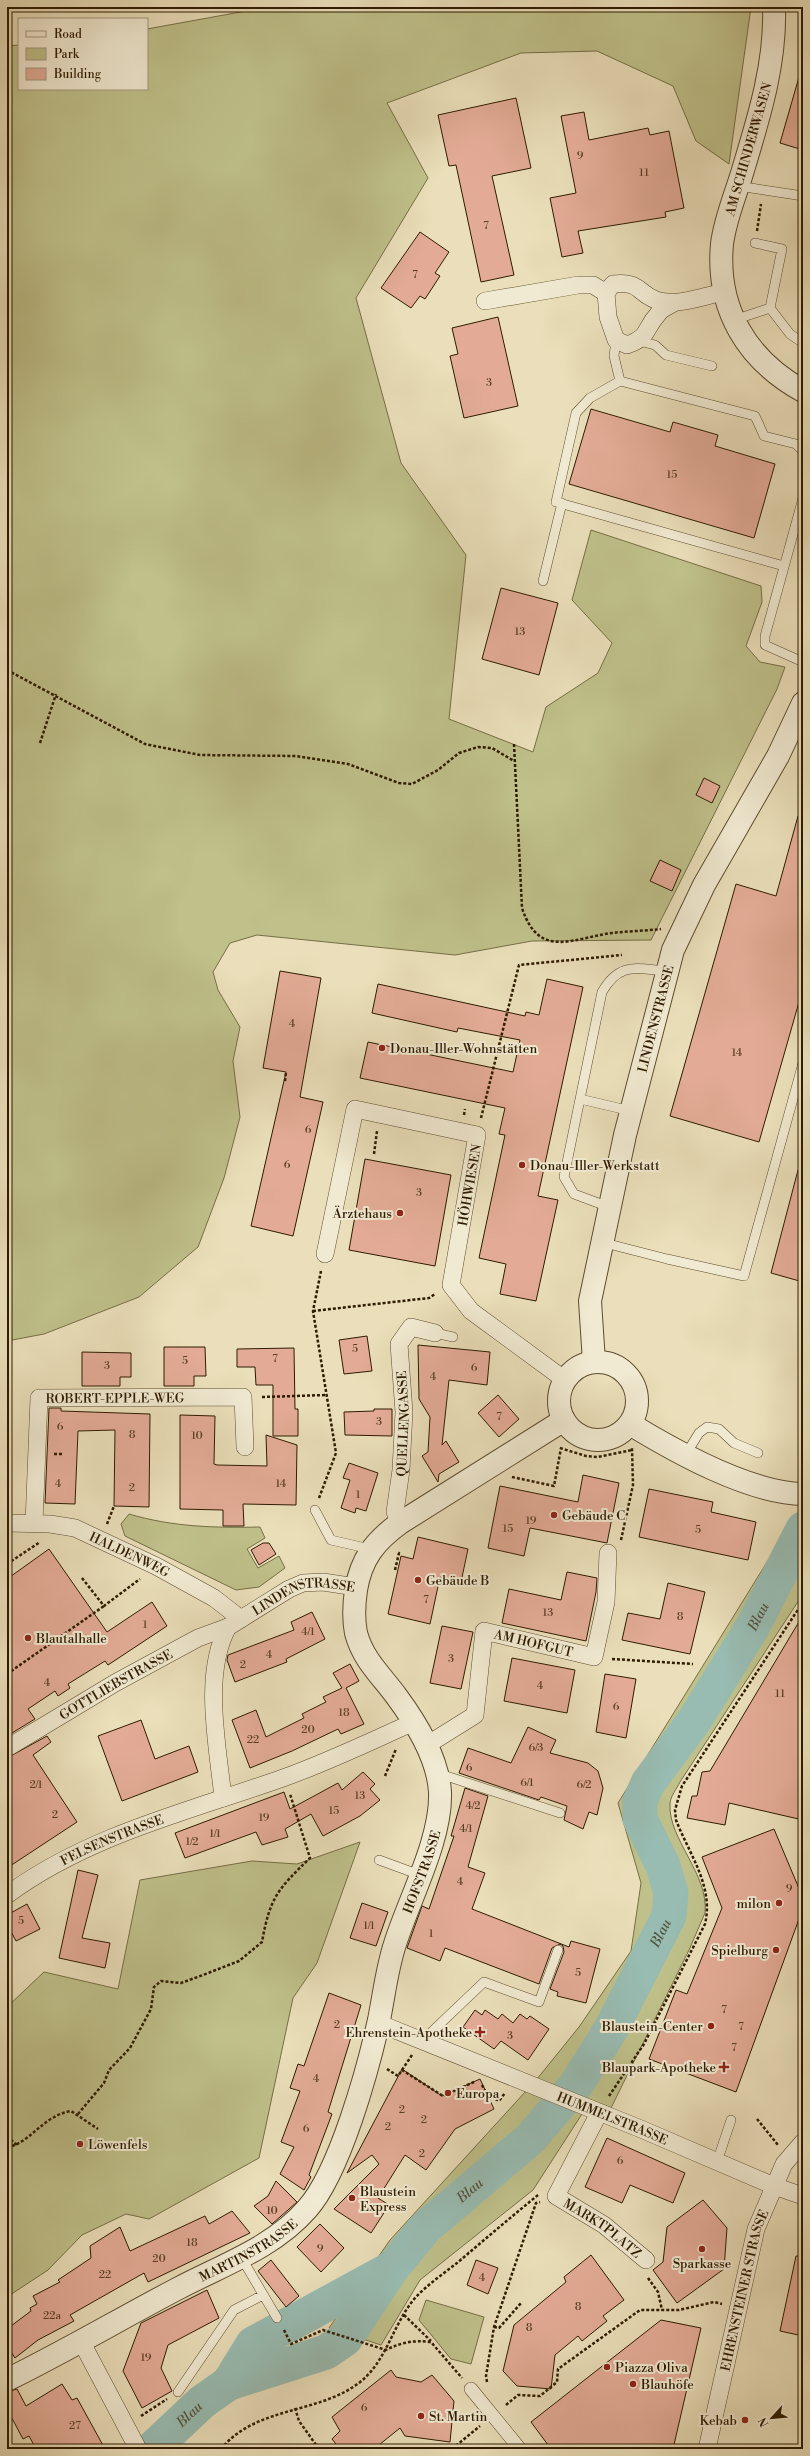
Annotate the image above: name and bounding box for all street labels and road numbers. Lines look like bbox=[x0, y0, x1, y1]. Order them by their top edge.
street label: AM SCHINDERWASEN bbox=[722, 80, 776, 219]
street label: LINDENSTRASSE bbox=[635, 964, 678, 1074]
street label: HÖHWIESEN bbox=[454, 1142, 485, 1227]
street label: QUELLENGASSE bbox=[393, 1370, 413, 1478]
street label: ROBERT-EPPLE-WEG bbox=[45, 1390, 185, 1407]
street label: HALDENWEG bbox=[87, 1529, 173, 1581]
street label: LINDENSTRASSE bbox=[249, 1575, 356, 1619]
street label: AM HOFGUT bbox=[491, 1626, 574, 1661]
street label: GOTTLIEBSTRASSE bbox=[57, 1646, 176, 1724]
street label: FELSENSTRASSE bbox=[58, 1812, 166, 1869]
street label: HOFSTRASSE bbox=[400, 1828, 444, 1916]
street label: HUMMELSTRASSE bbox=[554, 2089, 670, 2149]
street label: MARKTPLATZ bbox=[560, 2195, 644, 2262]
street label: EHRENSTEINER STRASSE bbox=[718, 2207, 772, 2373]
street label: MARTINSTRASSE bbox=[197, 2216, 301, 2286]

